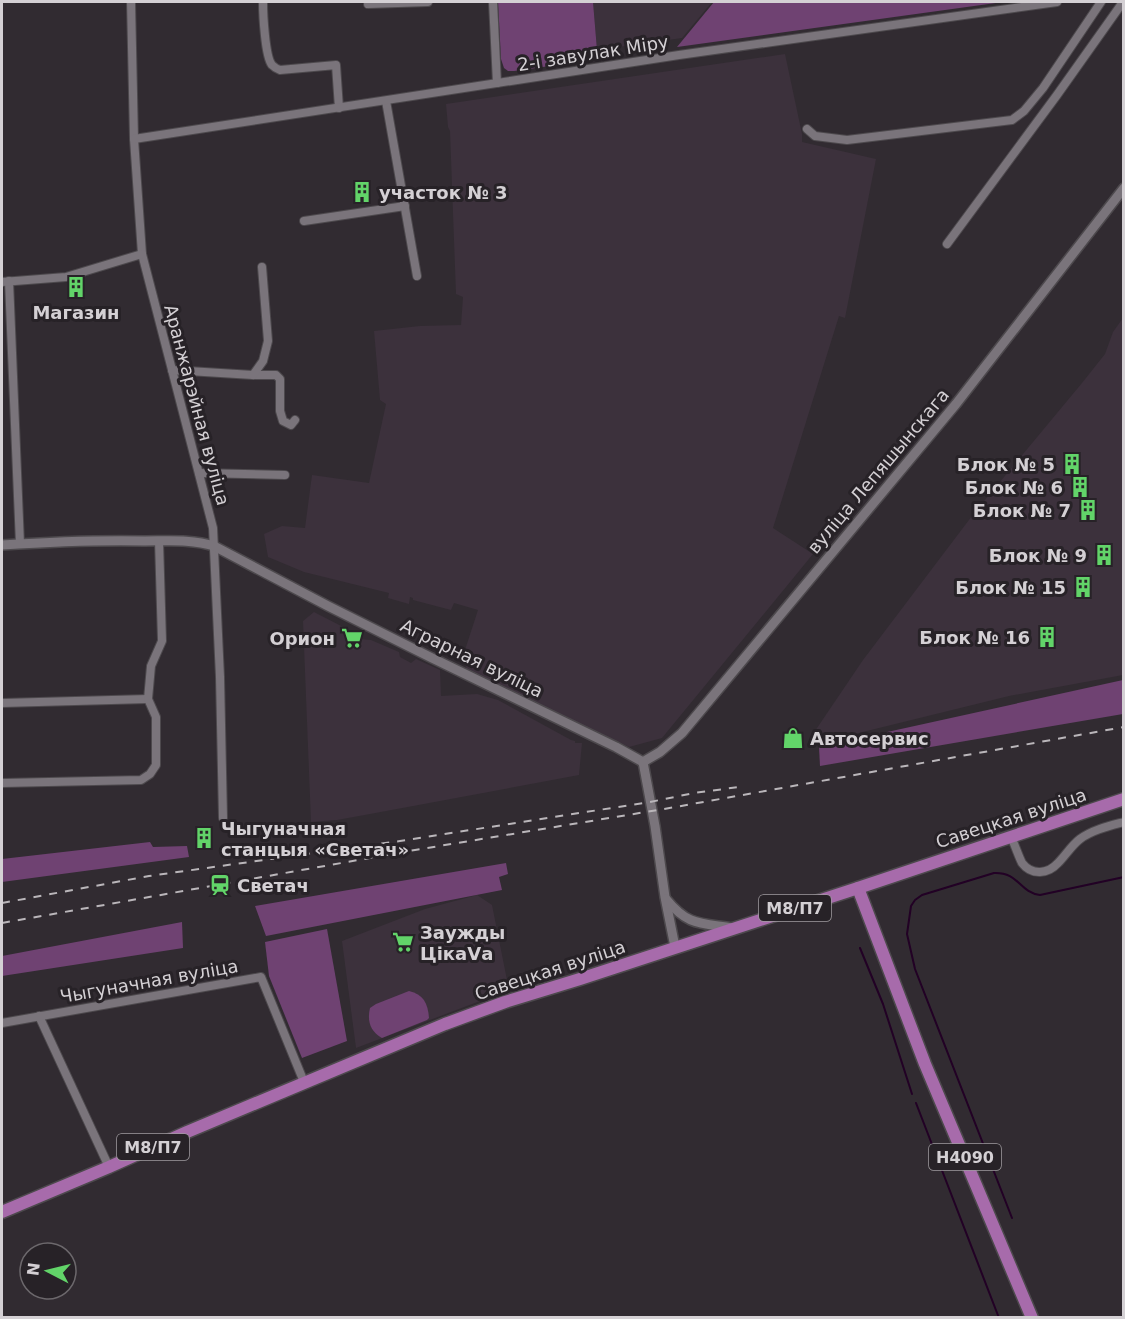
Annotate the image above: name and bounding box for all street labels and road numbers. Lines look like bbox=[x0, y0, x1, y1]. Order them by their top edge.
street label: 2-і завулак Міру bbox=[516, 31, 670, 75]
street label: Аранжарэйная вуліца bbox=[160, 302, 234, 508]
street label: вуліца Лепяшынскага bbox=[803, 384, 953, 558]
street label: Аграрная вуліца bbox=[397, 614, 547, 702]
street label: Савецкая вуліца bbox=[933, 784, 1089, 852]
road number: М8/П7 bbox=[759, 895, 831, 921]
street label: Савецкая вуліца bbox=[472, 936, 628, 1004]
street label: Чыгуначная вуліца bbox=[58, 955, 240, 1007]
road number: М8/П7 bbox=[117, 1134, 189, 1160]
road number: Н4090 bbox=[929, 1144, 1001, 1170]

